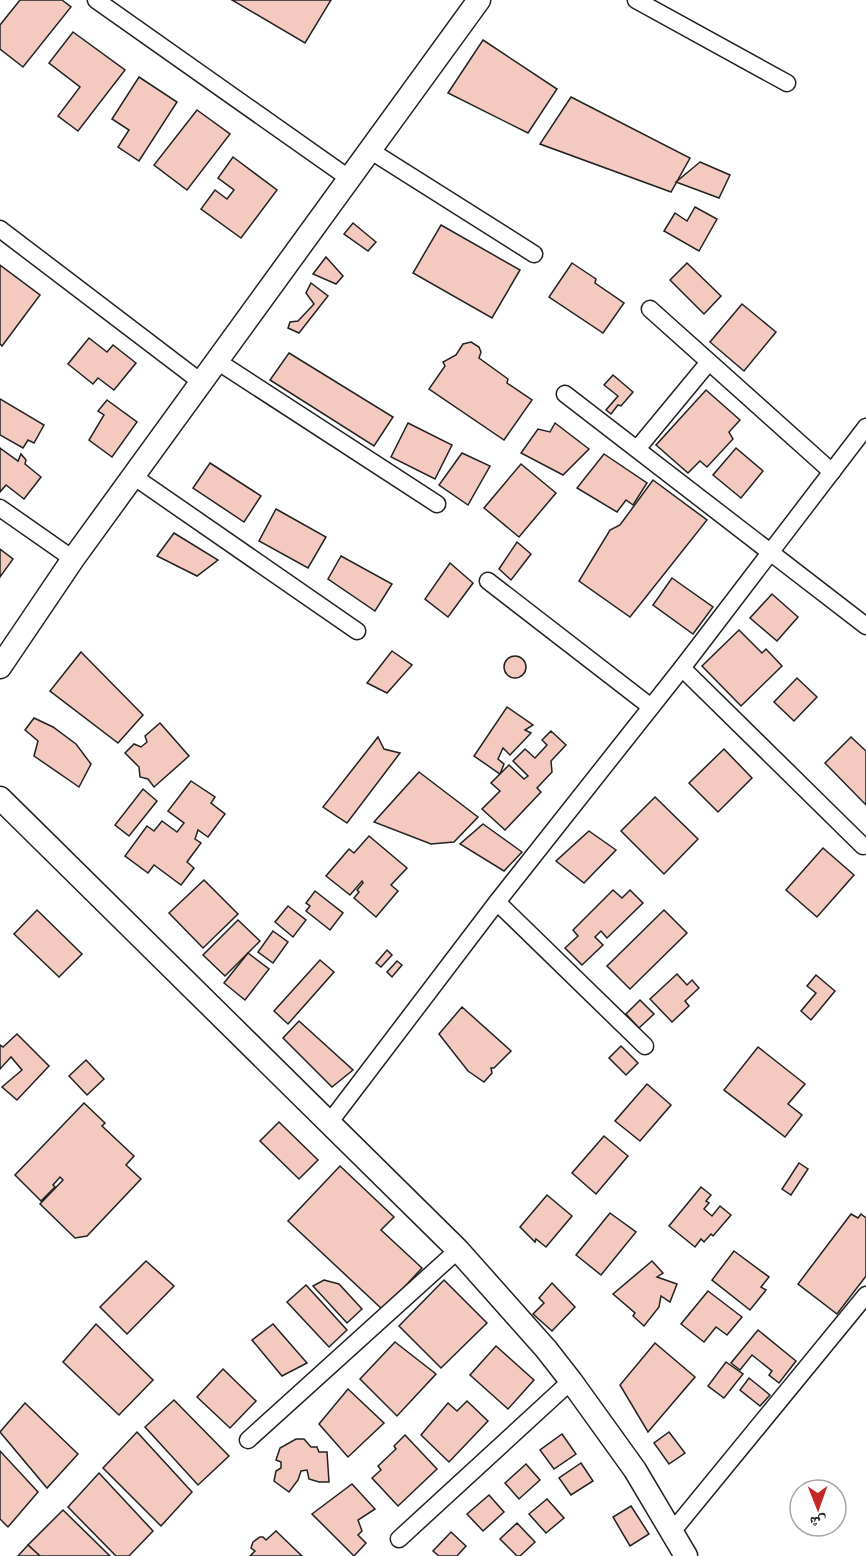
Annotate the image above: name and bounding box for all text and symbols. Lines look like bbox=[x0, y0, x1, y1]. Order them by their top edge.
north arrow bbox=[788, 1478, 848, 1538]
text: ش bbox=[810, 1513, 827, 1533]

